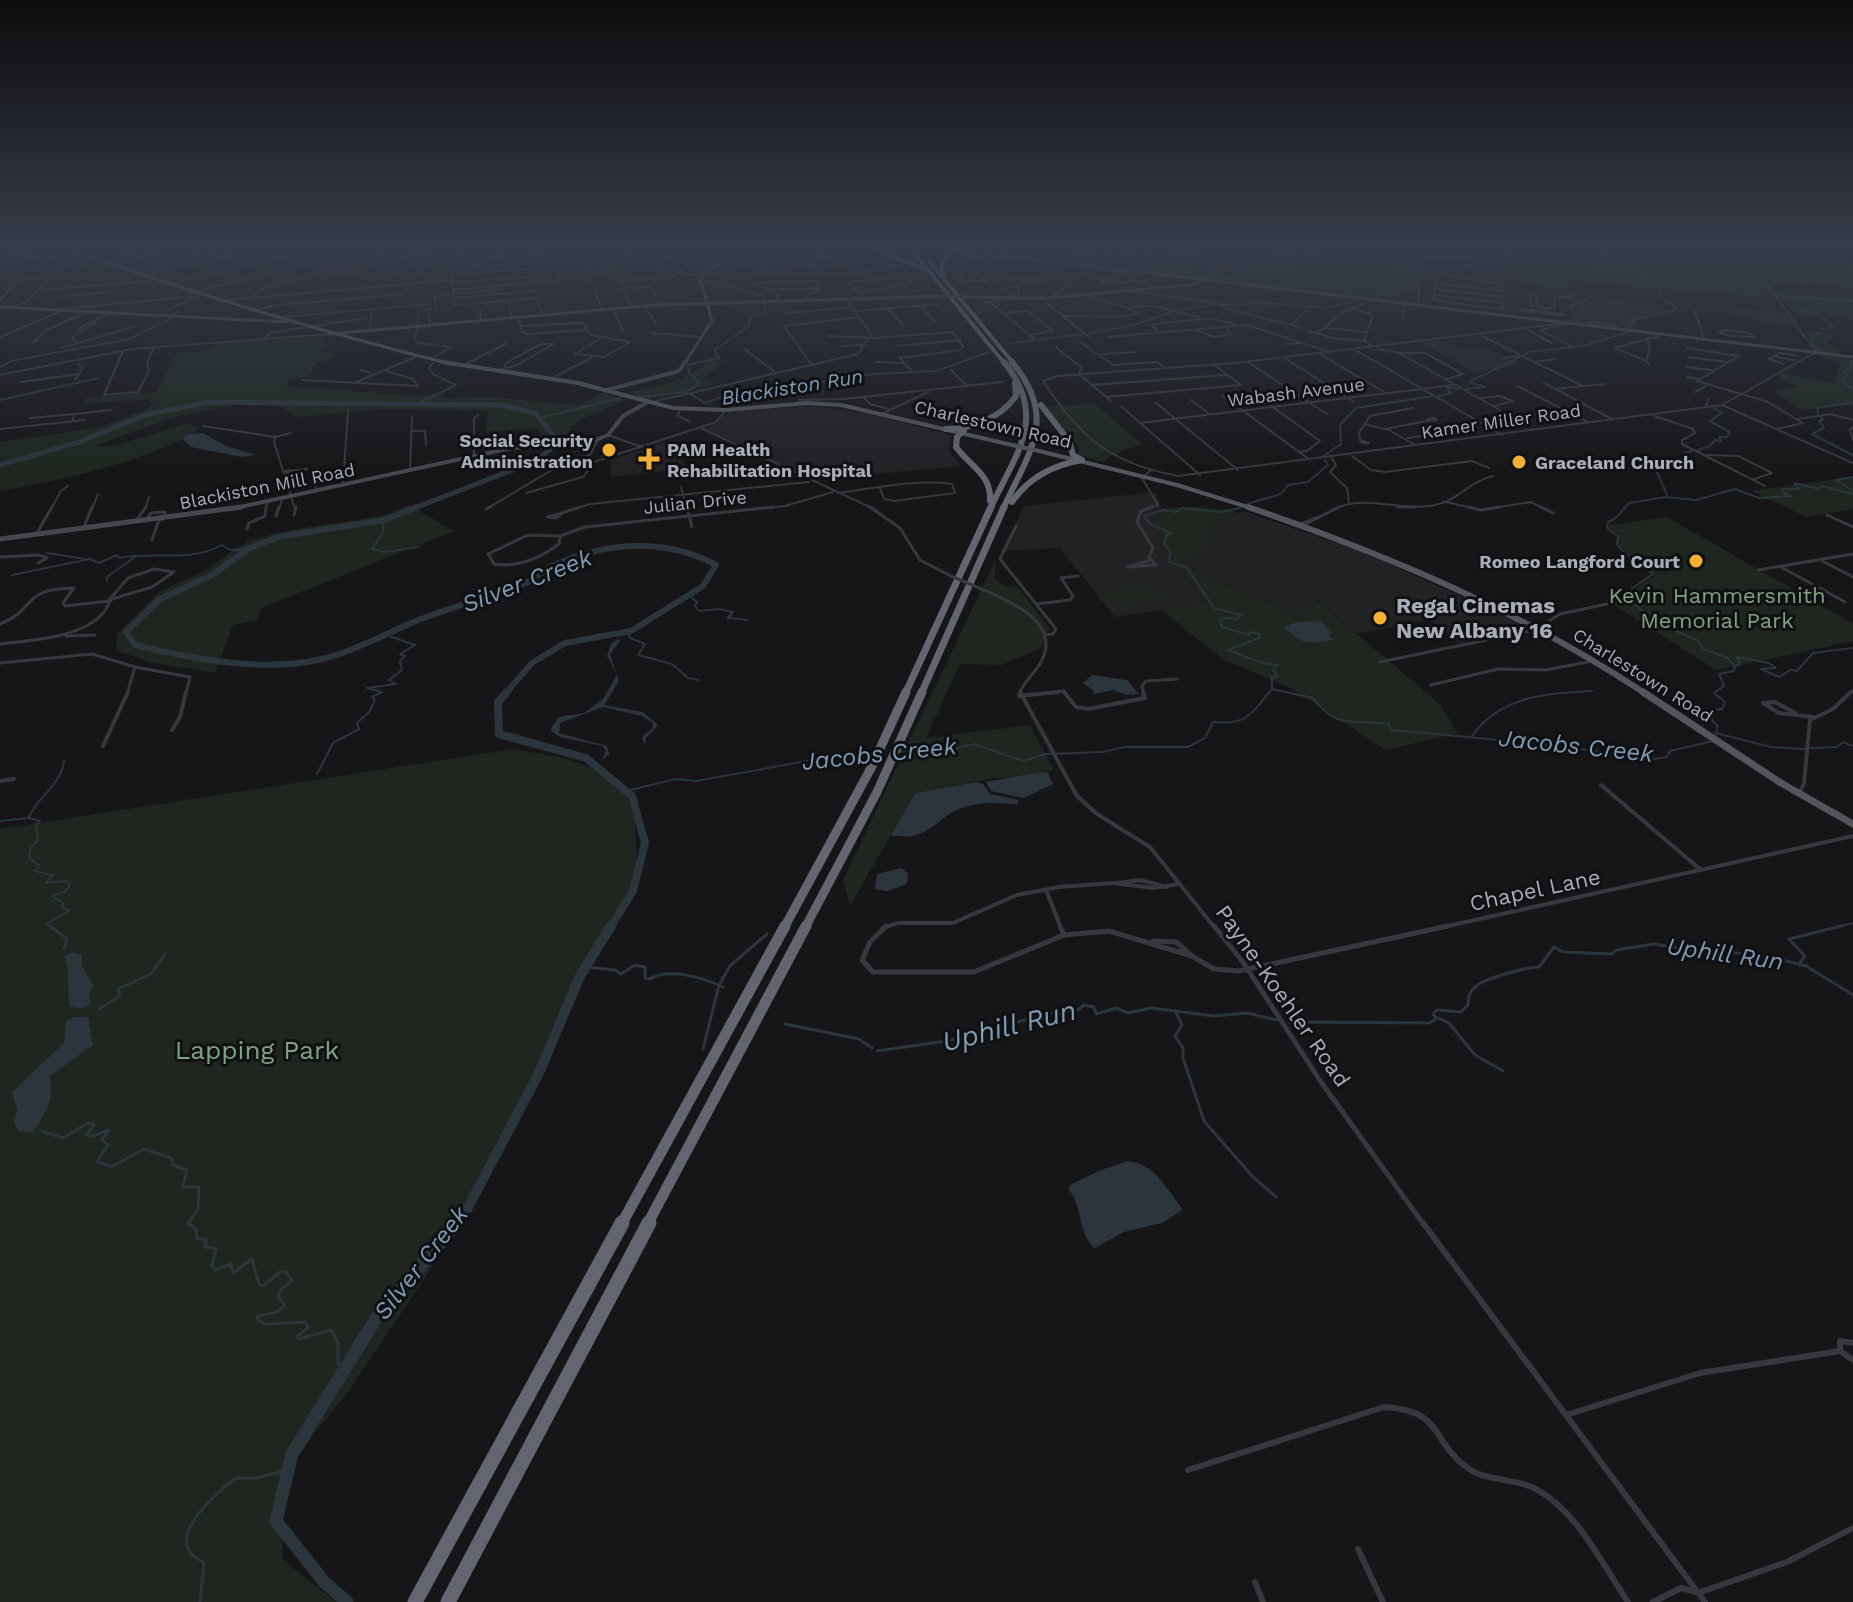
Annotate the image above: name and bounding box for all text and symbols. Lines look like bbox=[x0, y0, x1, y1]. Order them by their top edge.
water label: Blackiston Run bbox=[719, 364, 865, 410]
street label: Wabash Avenue bbox=[1226, 373, 1366, 411]
street label: Charlestown Road bbox=[912, 396, 1074, 452]
street label: Kamer Miller Road bbox=[1420, 399, 1582, 443]
place label: Social Security Administration bbox=[460, 430, 594, 472]
place label: PAM Health Rehabilitation Hospital bbox=[667, 439, 872, 481]
marker: Social Security Administration bbox=[600, 441, 618, 459]
marker: PAM Health Rehabilitation Hospital bbox=[638, 448, 660, 470]
place label: Graceland Church bbox=[1535, 452, 1694, 473]
marker: Graceland Church bbox=[1510, 453, 1528, 471]
street label: Blackiston Mill Road bbox=[178, 459, 356, 513]
street label: Julian Drive bbox=[642, 486, 748, 518]
water label: Silver Creek bbox=[458, 543, 597, 619]
place label: Romeo Langford Court bbox=[1479, 551, 1680, 572]
marker: Romeo Langford Court bbox=[1687, 552, 1705, 570]
park label: Kevin Hammersmith Memorial Park bbox=[1608, 583, 1826, 633]
place label: Regal Cinemas New Albany 16 bbox=[1396, 593, 1555, 643]
marker: Regal Cinemas New Albany 16 bbox=[1371, 609, 1389, 627]
street label: Charlestown Road bbox=[1569, 624, 1717, 726]
water label: Jacobs Creek bbox=[1497, 724, 1656, 768]
water label: Jacobs Creek bbox=[800, 732, 959, 776]
street label: Chapel Lane bbox=[1467, 864, 1603, 916]
street label: Payne-Koehler Road bbox=[1211, 900, 1355, 1092]
water label: Uphill Run bbox=[1665, 932, 1785, 976]
water label: Uphill Run bbox=[939, 993, 1079, 1059]
park label: Lapping Park bbox=[175, 1035, 340, 1065]
water label: Silver Creek bbox=[368, 1200, 475, 1325]

